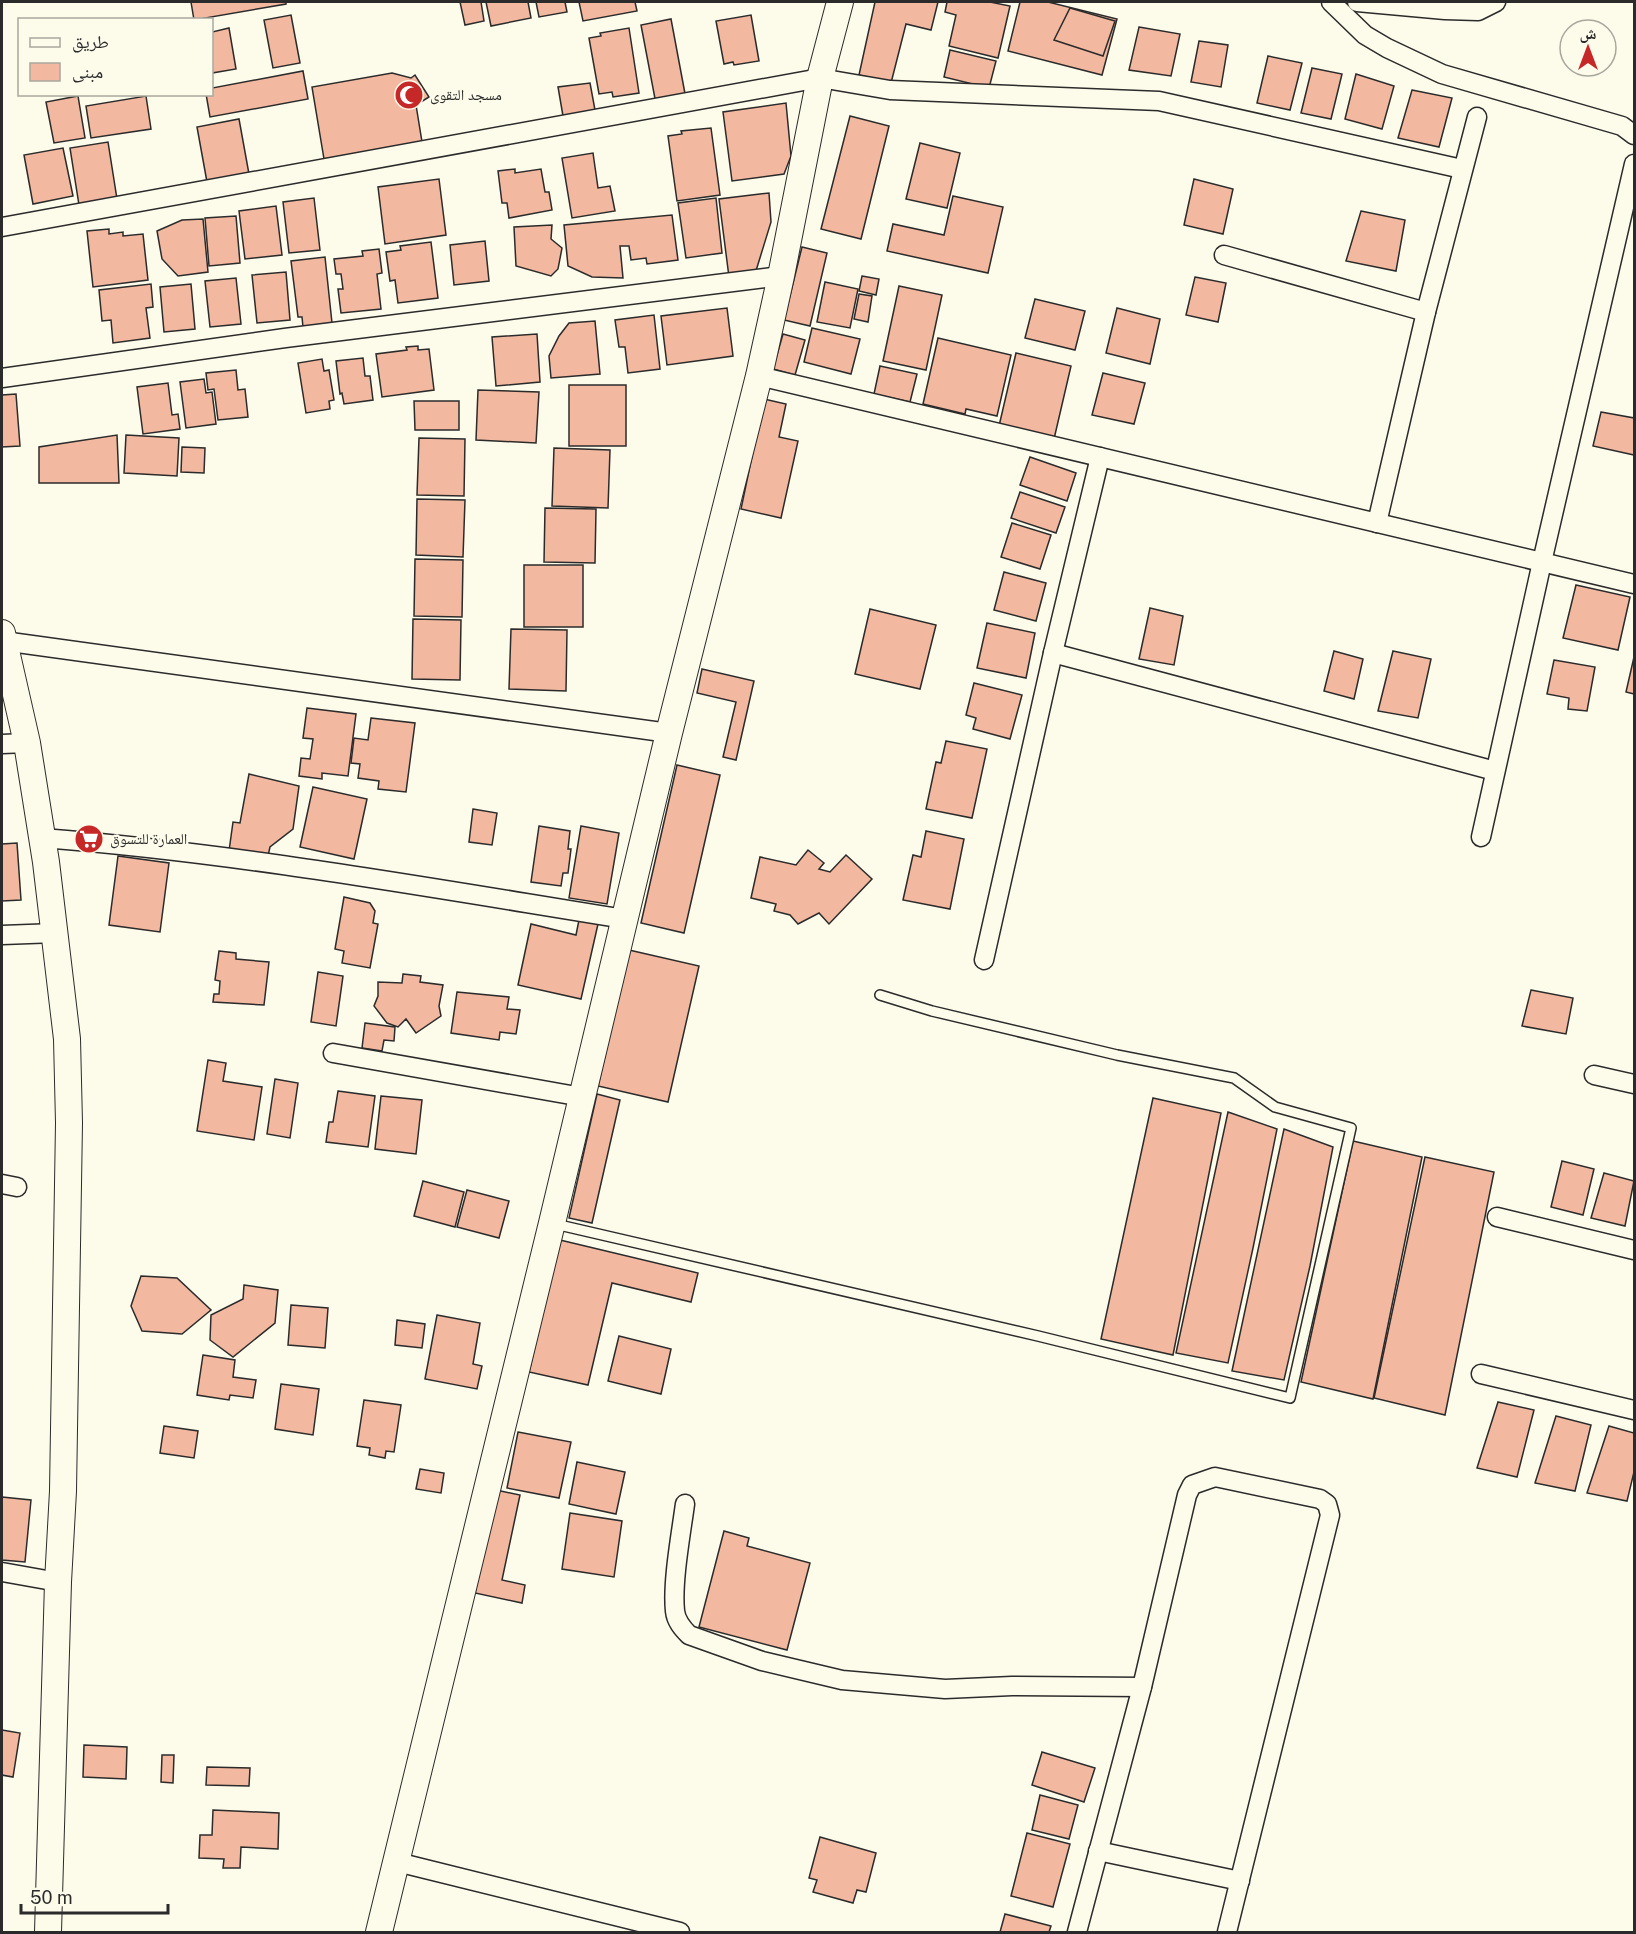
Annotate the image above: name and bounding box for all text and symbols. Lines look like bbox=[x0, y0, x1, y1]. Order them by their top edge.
legend bbox=[18, 18, 213, 96]
north arrow bbox=[1558, 18, 1618, 78]
text: ش bbox=[1580, 24, 1597, 43]
text: طريق bbox=[72, 31, 109, 53]
text: مبنى bbox=[72, 61, 103, 83]
mosque icon: مسجد التقوى bbox=[393, 79, 425, 111]
place label: مسجد التقوى bbox=[430, 86, 502, 105]
supermarket icon: العمارة للتسوق bbox=[73, 823, 105, 855]
place label: العمارة للتسوق bbox=[110, 830, 187, 849]
scale bar bbox=[21, 1877, 168, 1915]
text: 50 m bbox=[30, 1887, 73, 1908]

